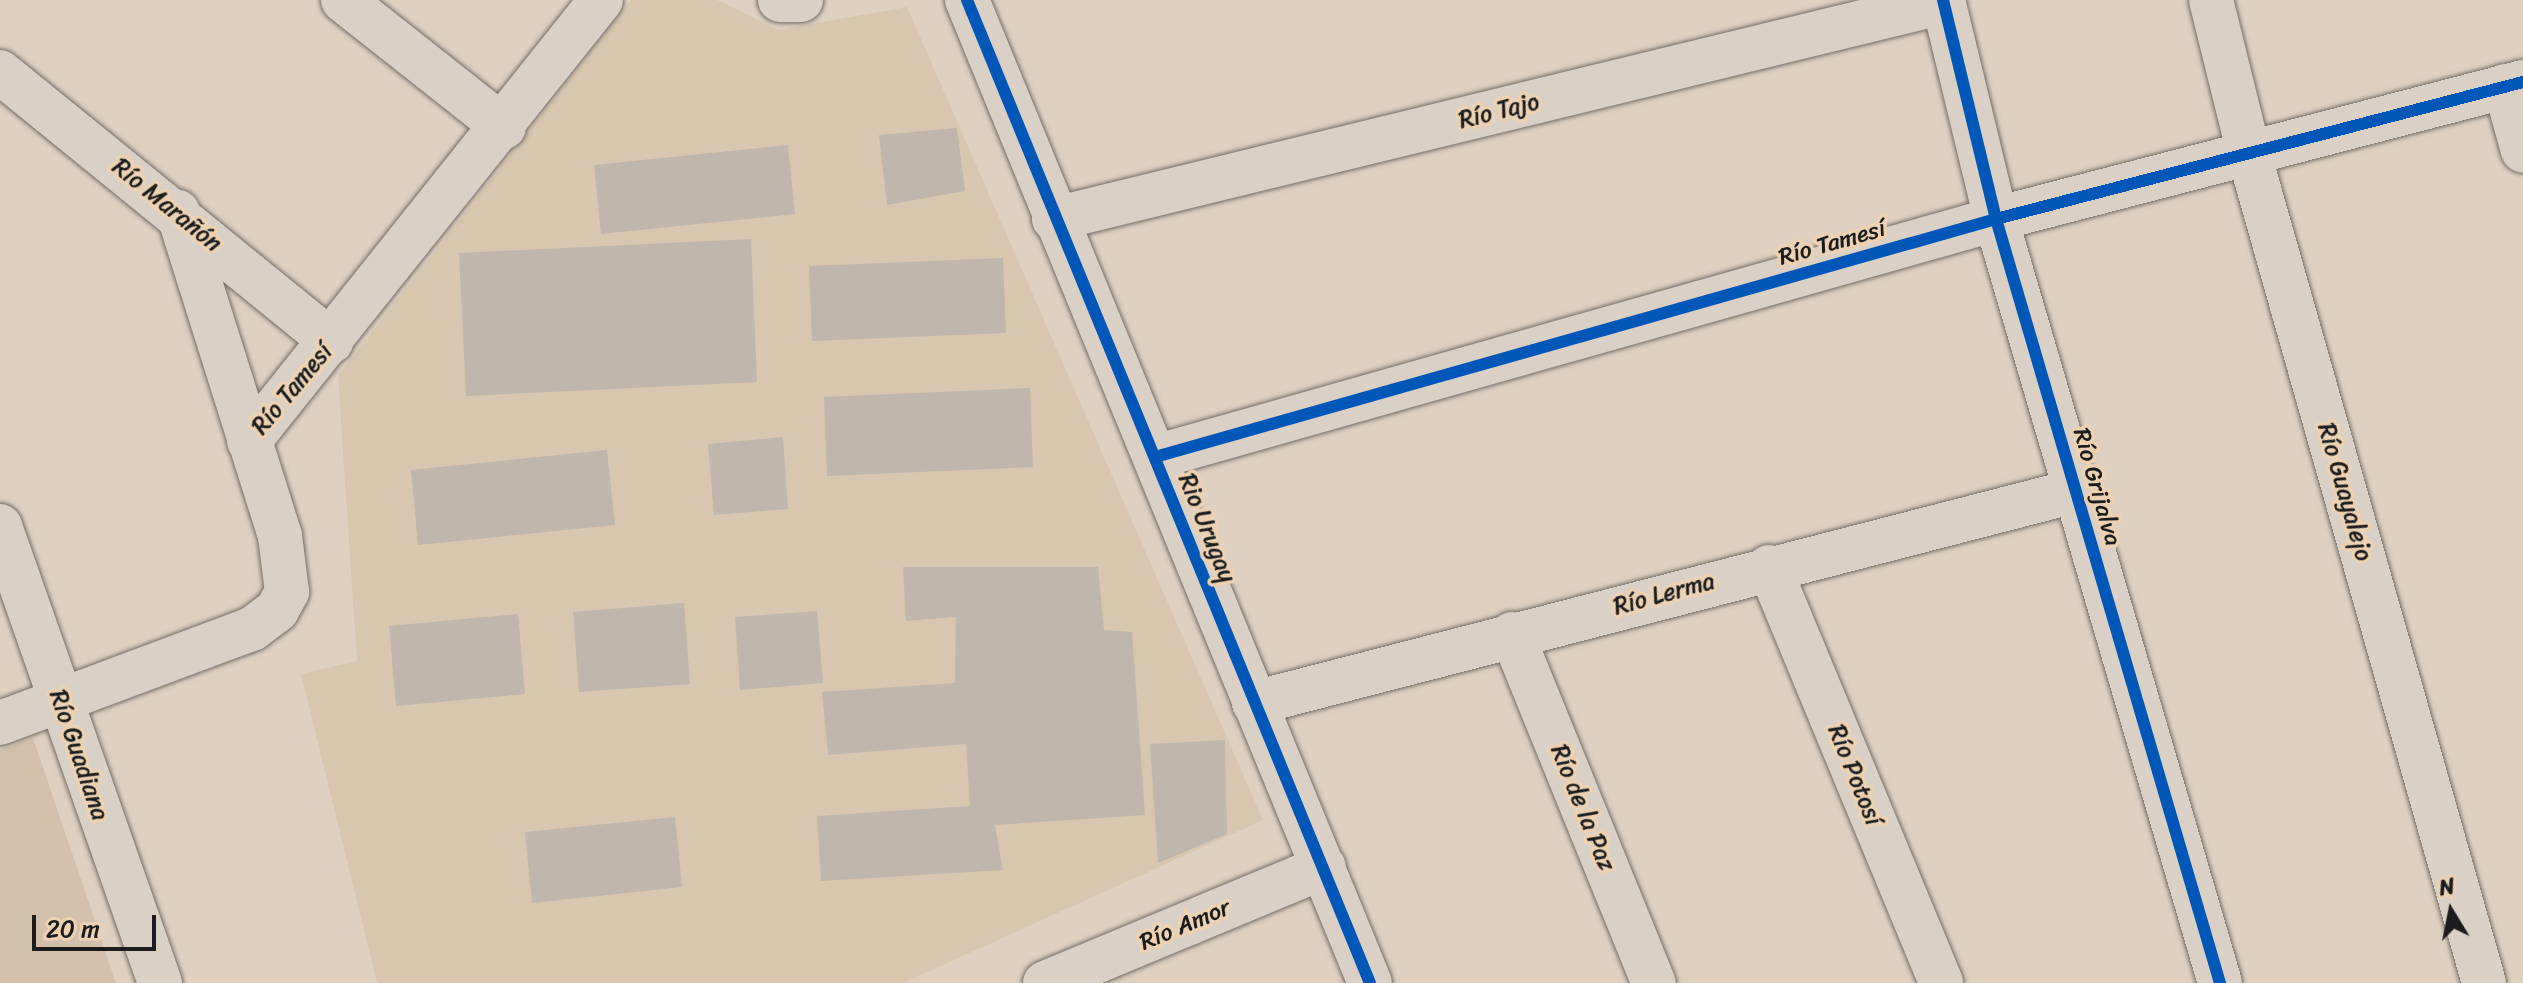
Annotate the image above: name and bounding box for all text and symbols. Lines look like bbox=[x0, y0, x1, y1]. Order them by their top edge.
street label: Río Tajo bbox=[1455, 87, 1543, 135]
street label: Río Marañón bbox=[107, 153, 227, 257]
street label: Río Tamesí bbox=[1775, 214, 1889, 272]
street label: Río Tamesí bbox=[245, 337, 339, 441]
street label: Río Guayalejo bbox=[2312, 420, 2378, 564]
street label: Río Grijalva bbox=[2066, 425, 2128, 549]
street label: Rio Urugay bbox=[1172, 469, 1242, 587]
street label: Río Lerma bbox=[1610, 567, 1718, 621]
street label: Río Guadiana bbox=[43, 686, 115, 824]
street label: Río Potosí bbox=[1822, 720, 1888, 830]
street label: Río de la Paz bbox=[1545, 740, 1621, 876]
text: N bbox=[2436, 866, 2458, 907]
north arrow bbox=[2411, 871, 2491, 951]
street label: Río Amor bbox=[1135, 893, 1235, 957]
scale bar bbox=[36, 899, 160, 949]
text: 20 m bbox=[46, 908, 100, 950]

